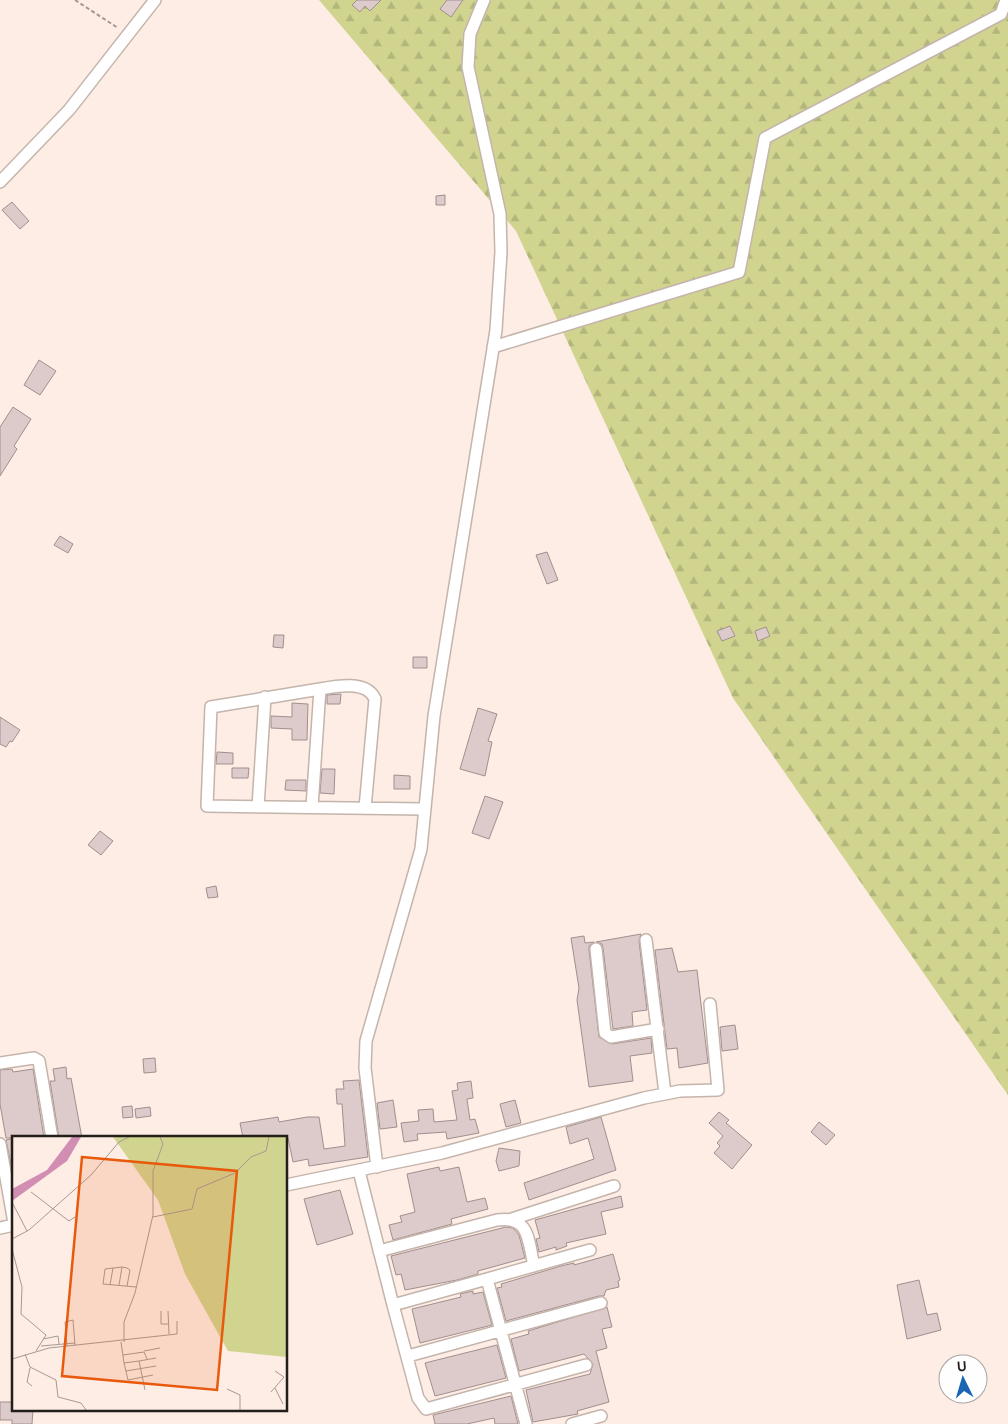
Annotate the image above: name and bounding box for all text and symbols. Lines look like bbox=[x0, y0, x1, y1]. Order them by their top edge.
inset map bbox=[12, 1136, 288, 1412]
north arrow bbox=[938, 1354, 988, 1404]
text: U bbox=[956, 1359, 968, 1376]

